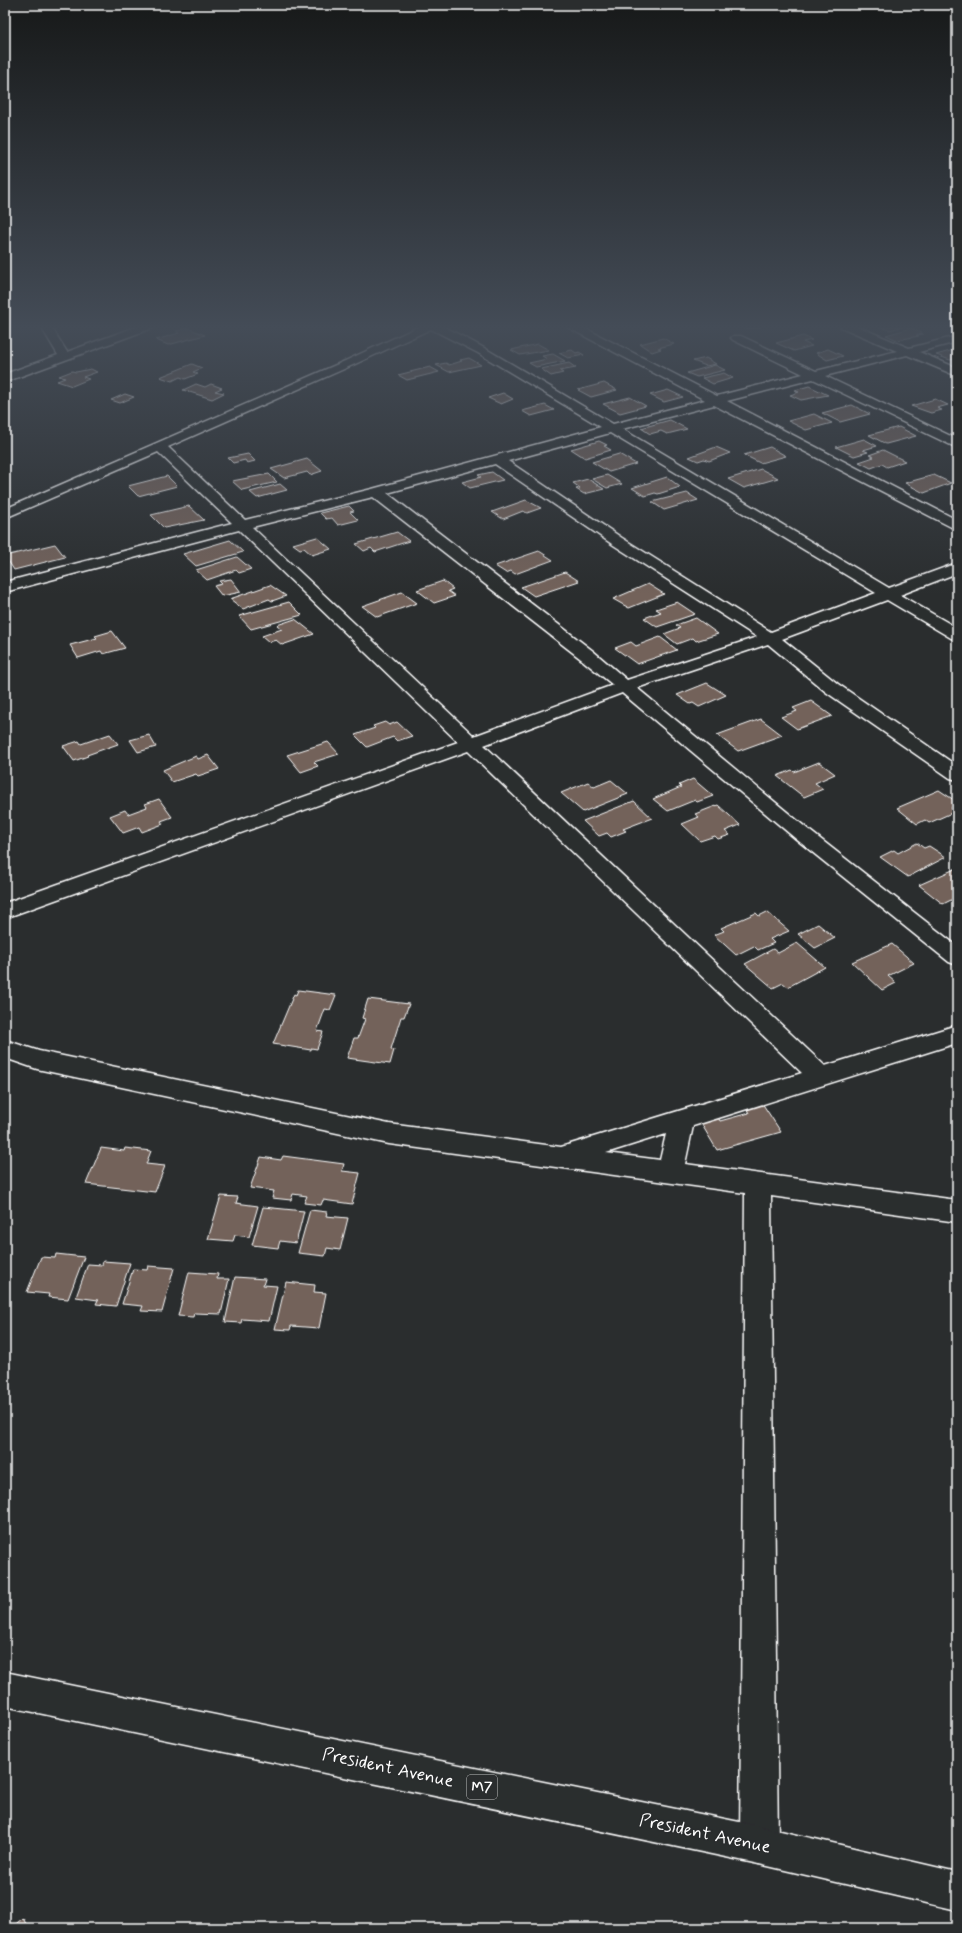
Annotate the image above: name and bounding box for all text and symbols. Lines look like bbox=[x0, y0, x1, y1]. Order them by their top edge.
street label: President Avenue bbox=[320, 1742, 456, 1794]
road number: M7 bbox=[467, 1775, 497, 1799]
street label: President Avenue bbox=[637, 1808, 773, 1860]

